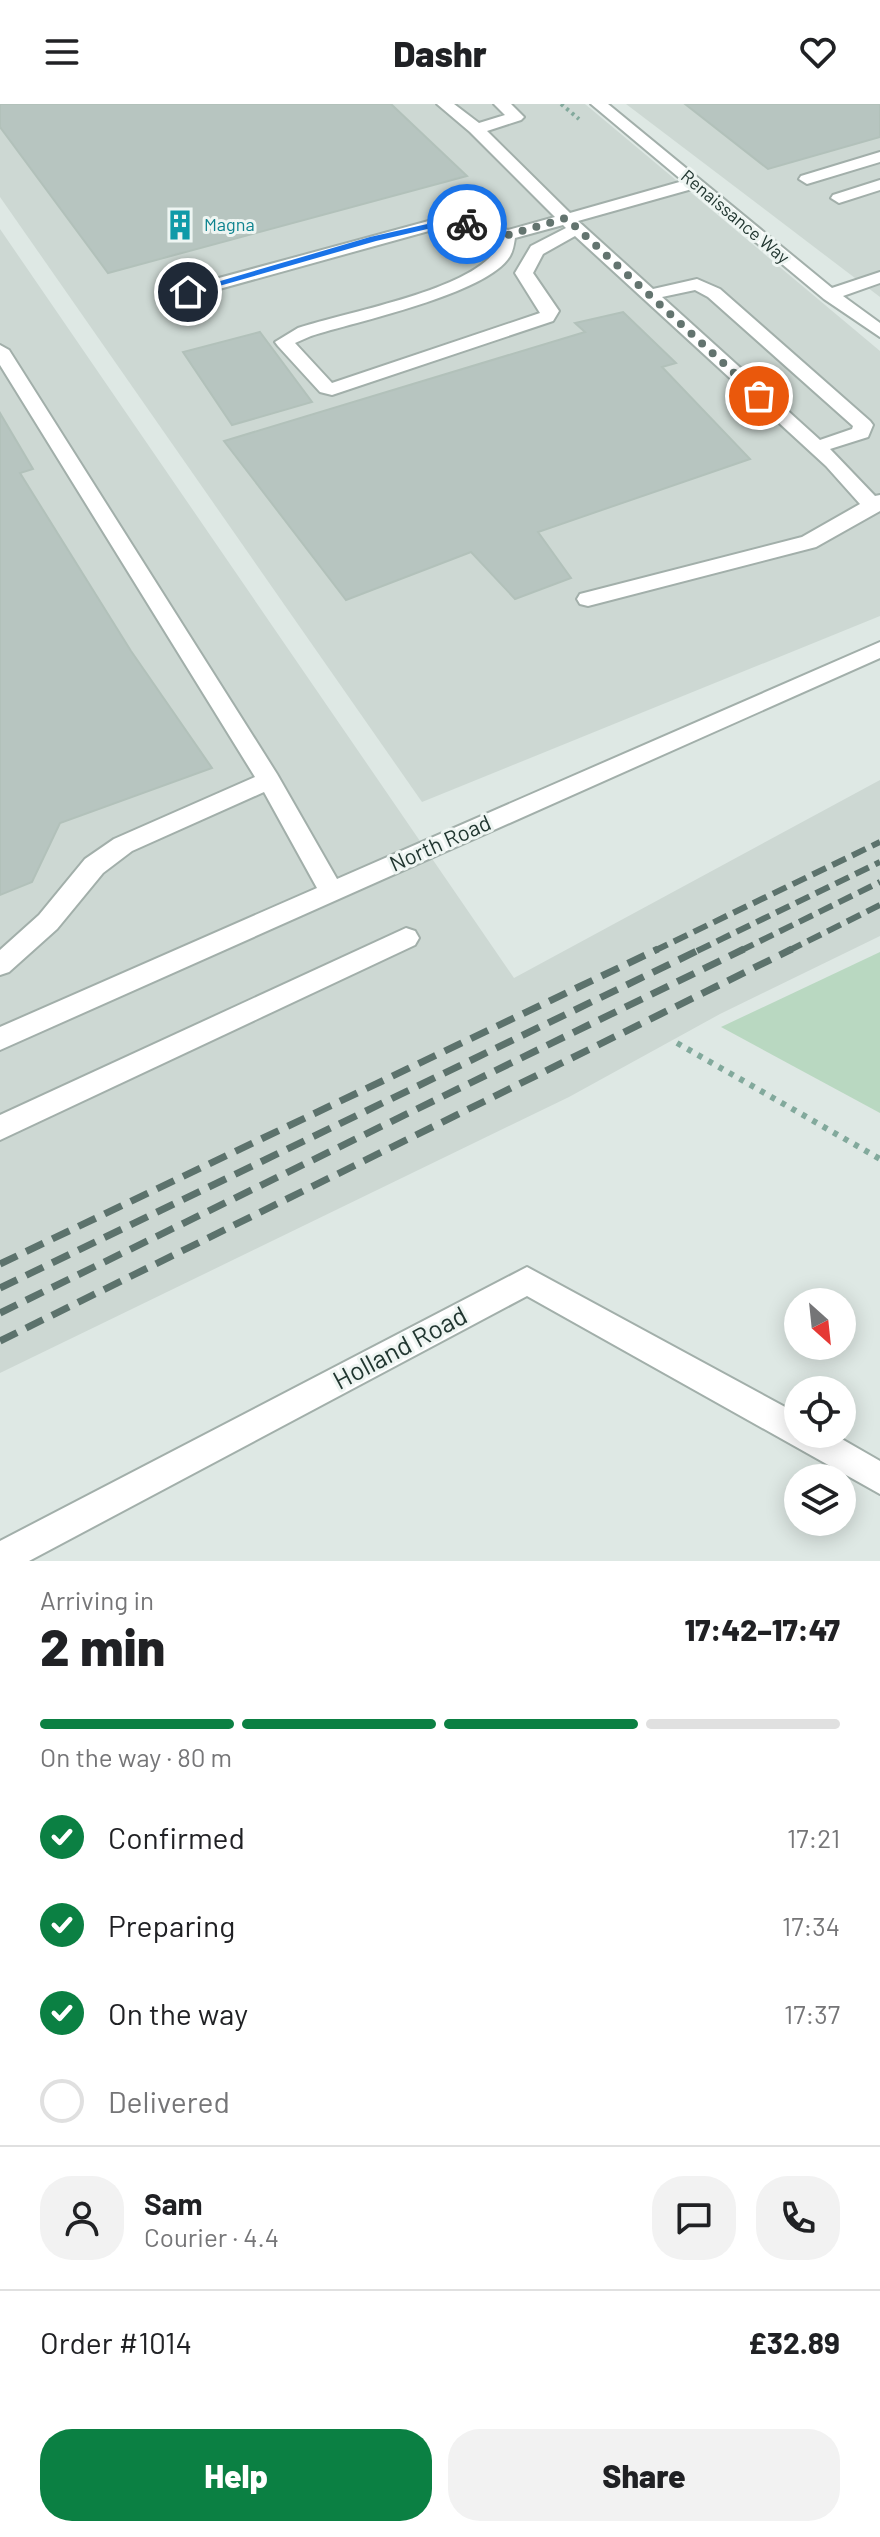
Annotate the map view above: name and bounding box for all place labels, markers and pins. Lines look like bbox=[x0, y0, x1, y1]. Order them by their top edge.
building icon: Magna bbox=[163, 208, 197, 242]
place label: Magna bbox=[204, 213, 255, 235]
pin bbox=[154, 258, 222, 326]
pin bbox=[725, 362, 793, 430]

